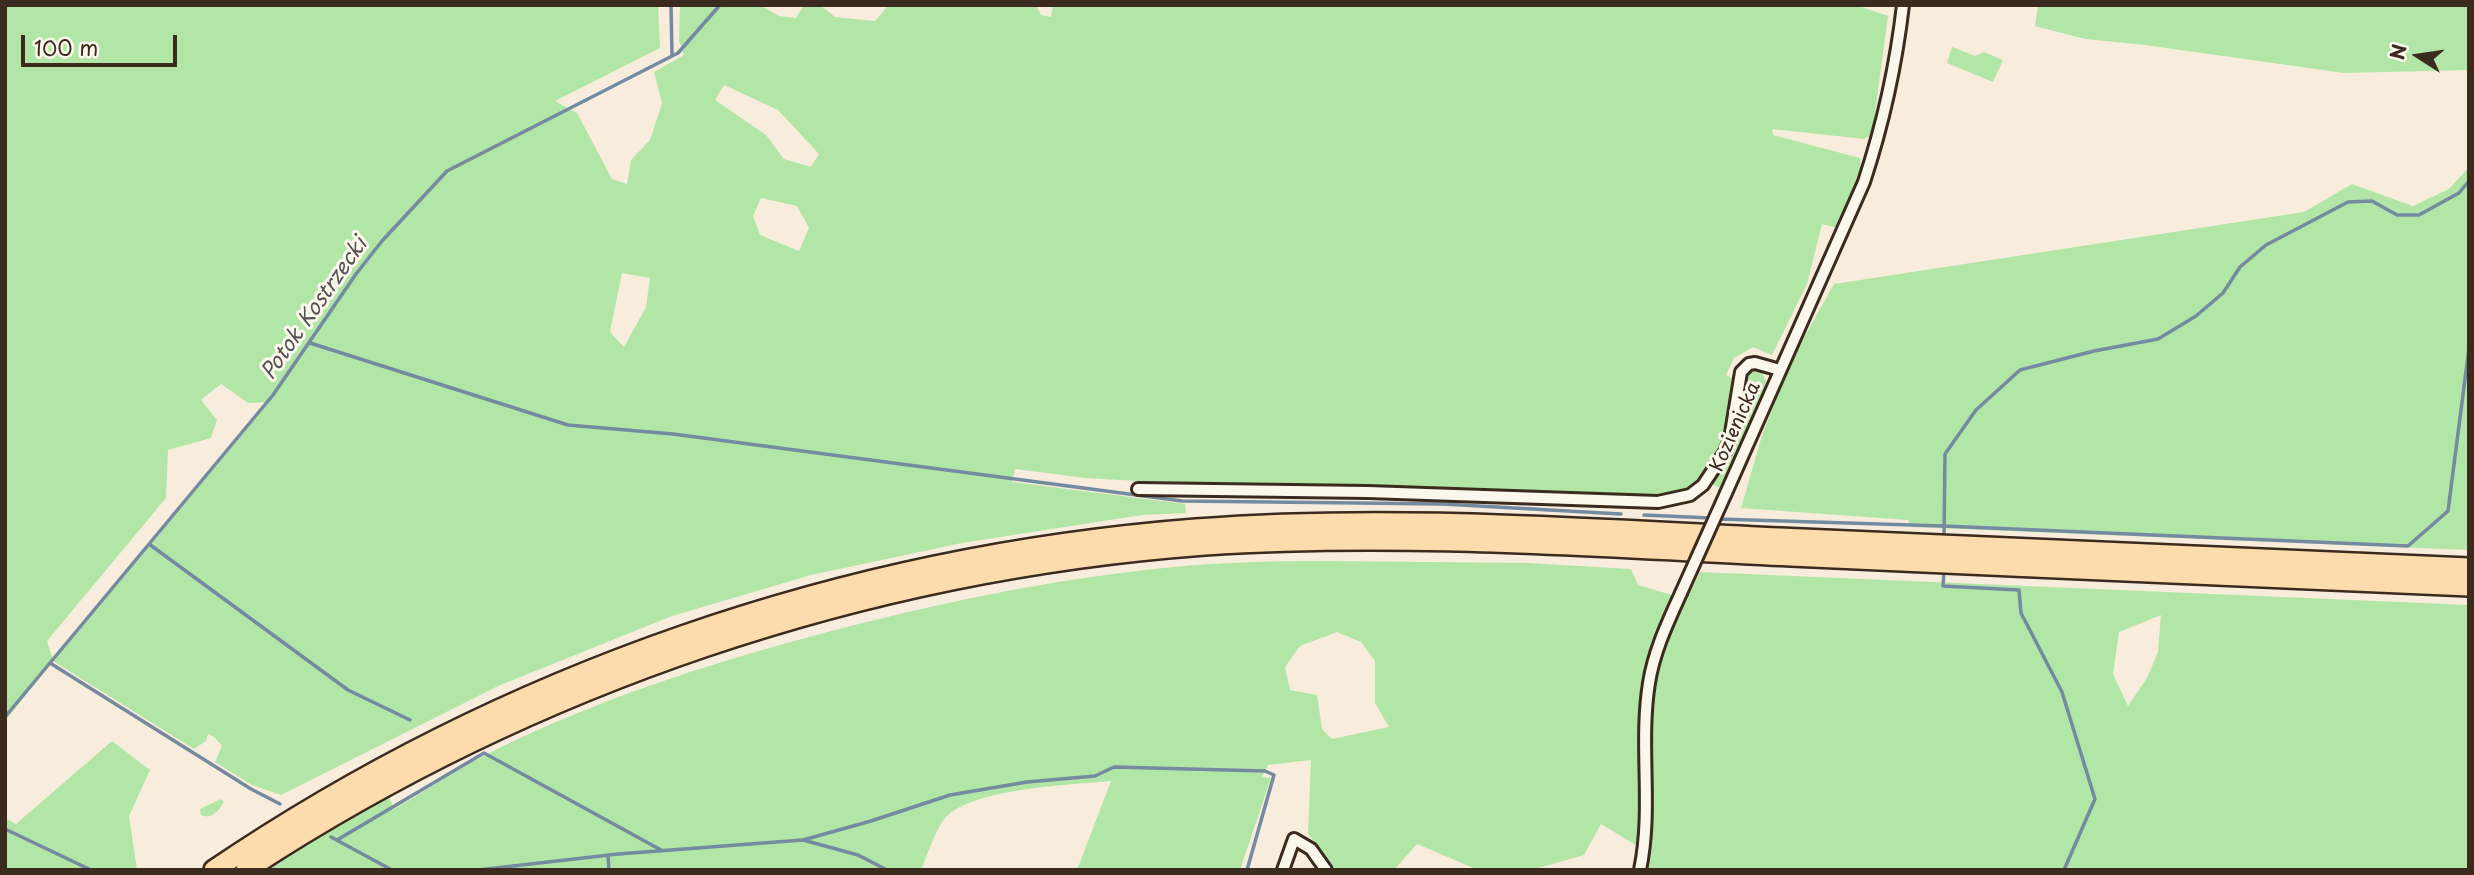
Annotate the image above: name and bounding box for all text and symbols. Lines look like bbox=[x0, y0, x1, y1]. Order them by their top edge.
scale bar bbox=[24, 21, 180, 65]
north arrow bbox=[2383, 21, 2453, 91]
text: 100 m bbox=[34, 31, 98, 63]
text: N bbox=[2382, 41, 2413, 62]
water label: Potok Kostrzecki bbox=[257, 233, 373, 385]
street label: Kozienicka bbox=[1706, 378, 1766, 476]

